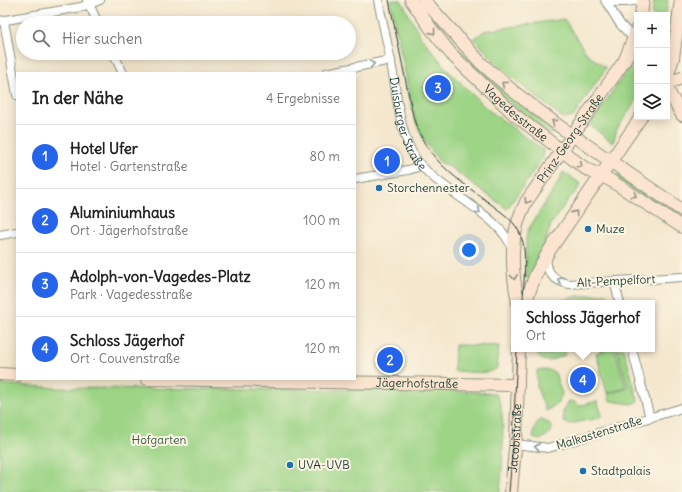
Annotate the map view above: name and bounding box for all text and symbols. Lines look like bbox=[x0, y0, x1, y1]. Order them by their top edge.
map controls bbox=[634, 12, 670, 120]
button: + bbox=[634, 12, 670, 48]
search box bbox=[16, 16, 356, 60]
icon: search bbox=[30, 27, 52, 49]
one-way arrow bbox=[428, 28, 435, 35]
text: Hier suchen bbox=[62, 29, 142, 48]
button: − bbox=[634, 48, 670, 84]
one-way arrow bbox=[369, 60, 375, 68]
pin: 3 bbox=[425, 73, 451, 103]
street label: Duisburger Straße bbox=[387, 76, 430, 174]
street label: Vagedesstraße bbox=[481, 81, 551, 145]
one-way arrow bbox=[502, 82, 509, 89]
button: layers bbox=[634, 84, 670, 120]
text: In der Nähe bbox=[32, 87, 124, 109]
text: 4 Ergebnisse bbox=[266, 90, 340, 107]
street label: Prinz-Georg-Straße bbox=[534, 91, 606, 186]
one-way arrow bbox=[551, 120, 558, 127]
text: Hotel Ufer bbox=[70, 139, 138, 158]
pin: 1 bbox=[374, 146, 400, 176]
text: 1 bbox=[42, 148, 48, 165]
text: 80 m bbox=[309, 148, 340, 165]
text: Hotel · Gartenstraße bbox=[70, 158, 188, 175]
one-way arrow bbox=[576, 160, 583, 168]
place label: Storchennester bbox=[387, 180, 470, 195]
marker: Storchennester bbox=[374, 183, 384, 193]
one-way arrow bbox=[630, 191, 637, 198]
one-way arrow bbox=[525, 197, 532, 204]
text: Aluminiumhaus bbox=[70, 203, 175, 222]
one-way arrow bbox=[473, 207, 480, 214]
one-way arrow bbox=[570, 210, 577, 217]
text: 2 bbox=[41, 212, 49, 229]
text: 100 m bbox=[303, 212, 340, 229]
place label: Muze bbox=[596, 221, 625, 236]
text: Ort · Jägerhofstraße bbox=[70, 222, 188, 239]
marker: Muze bbox=[583, 224, 593, 234]
your location bbox=[459, 240, 479, 260]
text: Adolph-von-Vagedes-Platz bbox=[70, 267, 251, 286]
street label: Alt-Pempelfort bbox=[576, 271, 656, 290]
one-way arrow bbox=[509, 274, 518, 280]
text: 3 bbox=[41, 276, 49, 293]
text: 120 m bbox=[305, 276, 340, 293]
one-way arrow bbox=[557, 277, 564, 285]
text: Park · Vagedesstraße bbox=[70, 286, 193, 303]
popup bbox=[511, 300, 655, 352]
text: Schloss Jägerhof bbox=[526, 308, 640, 327]
text: Ort bbox=[526, 327, 546, 344]
text: Schloss Jägerhof bbox=[70, 331, 184, 350]
text: 4 bbox=[41, 340, 49, 357]
text: 120 m bbox=[305, 340, 340, 357]
pin: 2 bbox=[377, 345, 403, 375]
text: Ort · Couvenstraße bbox=[70, 350, 180, 367]
pin: 4 bbox=[570, 365, 596, 395]
street label: Jägerhofstraße bbox=[376, 375, 458, 391]
street label: Jacobistraße bbox=[505, 403, 524, 473]
street label: Malkastenstraße bbox=[554, 412, 644, 453]
park label: Hofgarten bbox=[132, 432, 186, 447]
one-way arrow bbox=[534, 443, 540, 452]
place label: UVA-UVB bbox=[298, 457, 350, 472]
marker: UVA-UVB bbox=[285, 460, 295, 470]
place label: Stadtpalais bbox=[591, 463, 651, 478]
marker: Stadtpalais bbox=[578, 466, 588, 476]

